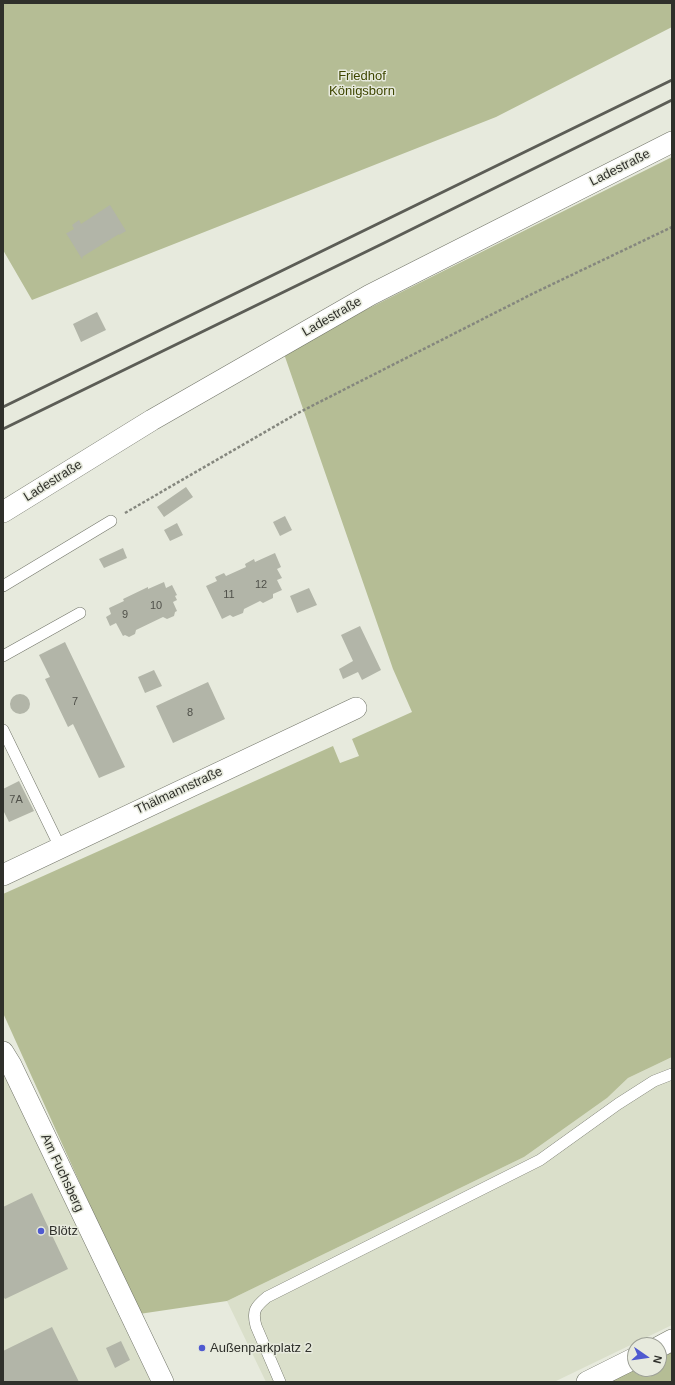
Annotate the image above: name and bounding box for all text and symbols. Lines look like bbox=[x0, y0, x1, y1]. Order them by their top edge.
park label: Friedhof Königsborn bbox=[329, 68, 395, 99]
street label: Ladestraße bbox=[587, 146, 653, 190]
street label: Ladestraße bbox=[300, 294, 364, 340]
street label: Ladestraße bbox=[21, 457, 85, 505]
house number: 12 bbox=[255, 578, 267, 592]
house number: 11 bbox=[223, 588, 235, 602]
house number: 10 bbox=[150, 599, 162, 613]
house number: 9 bbox=[122, 608, 128, 622]
house number: 7 bbox=[72, 695, 78, 709]
house number: 8 bbox=[187, 706, 193, 720]
street label: Thälmannstraße bbox=[133, 764, 225, 818]
house number: 7A bbox=[9, 793, 23, 807]
street label: Am Fuchsberg bbox=[37, 1131, 87, 1215]
place label: Blötz bbox=[49, 1223, 78, 1239]
marker: Blötz bbox=[36, 1226, 46, 1236]
north arrow bbox=[627, 1337, 667, 1377]
place label: Außenparkplatz 2 bbox=[210, 1340, 312, 1356]
marker: Außenparkplatz 2 bbox=[197, 1343, 207, 1353]
text: N bbox=[651, 1354, 664, 1365]

